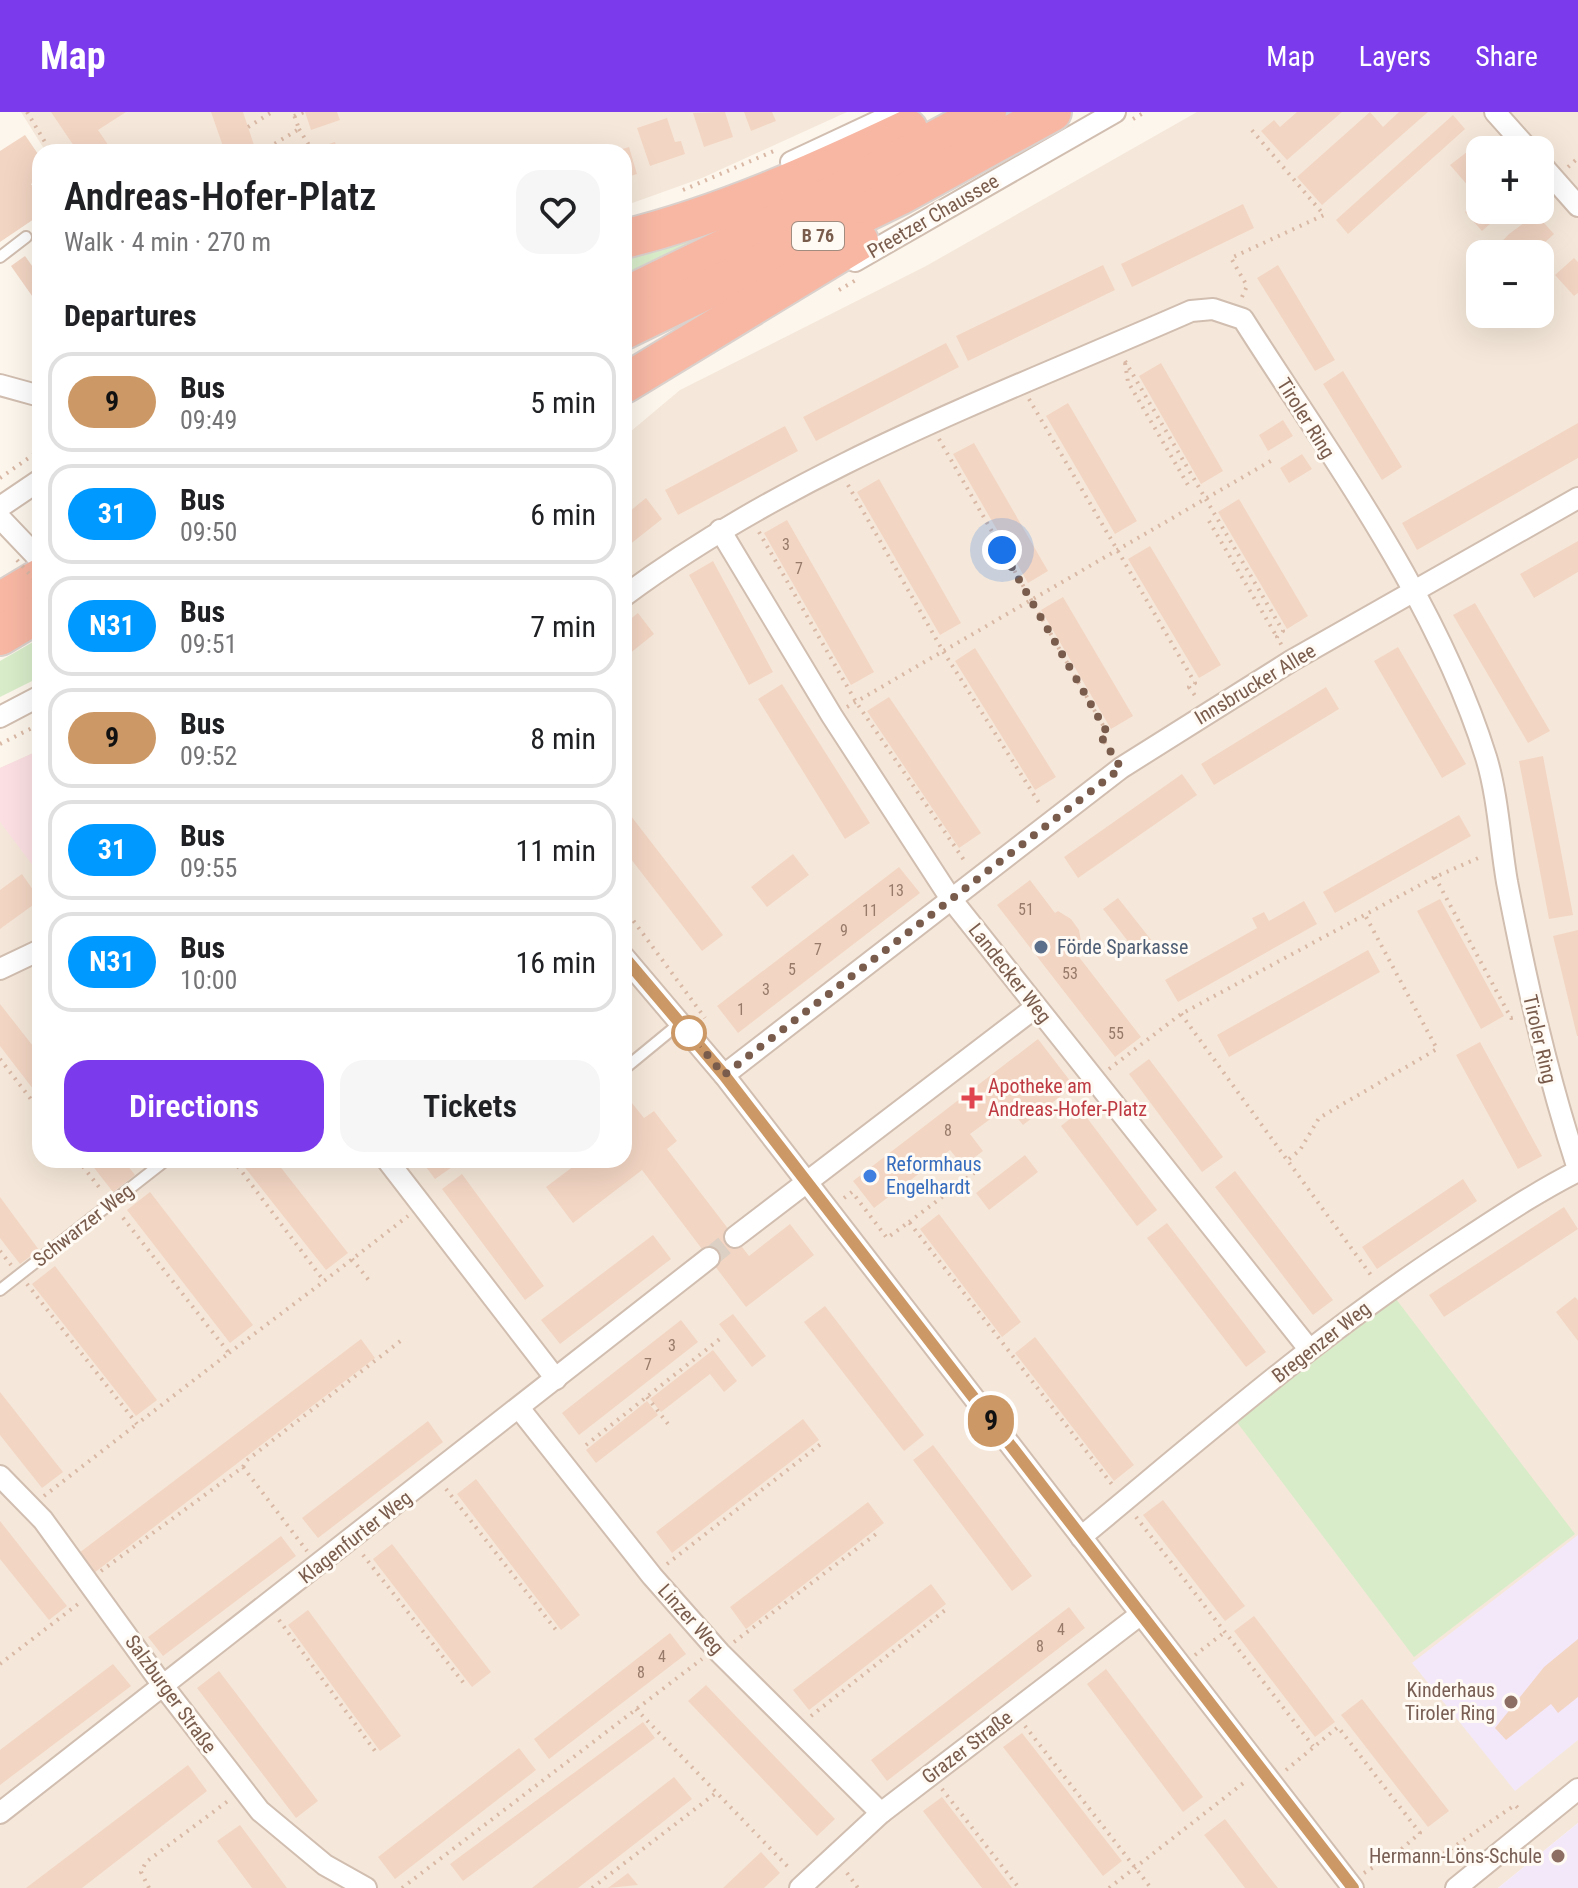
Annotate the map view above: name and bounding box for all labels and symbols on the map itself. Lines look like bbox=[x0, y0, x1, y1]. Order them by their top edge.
street label: Preetzer Chaussee bbox=[863, 169, 1003, 263]
road number: B 76 bbox=[792, 222, 844, 250]
street label: Tiroler Ring bbox=[1272, 373, 1340, 463]
your location bbox=[982, 530, 1022, 570]
house number: 3 bbox=[782, 535, 790, 554]
house number: 7 bbox=[795, 559, 803, 578]
street label: Innsbrucker Allee bbox=[1190, 639, 1320, 729]
house number: 13 bbox=[888, 881, 904, 900]
house number: 51 bbox=[1018, 900, 1034, 919]
house number: 11 bbox=[862, 901, 878, 920]
street label: Landecker Weg bbox=[963, 918, 1057, 1028]
house number: 9 bbox=[840, 921, 848, 940]
place label: Förde Sparkasse bbox=[1057, 935, 1188, 959]
marker: Förde Sparkasse bbox=[1032, 938, 1050, 956]
house number: 7 bbox=[814, 940, 822, 959]
house number: 5 bbox=[788, 960, 796, 979]
house number: 53 bbox=[1062, 964, 1078, 983]
house number: 3 bbox=[762, 980, 770, 999]
street label: Tiroler Ring bbox=[1518, 992, 1562, 1086]
house number: 1 bbox=[737, 1000, 745, 1019]
unlabelled marker bbox=[672, 1016, 706, 1050]
house number: 55 bbox=[1108, 1024, 1124, 1043]
place label: Apotheke am Andreas-Hofer-Platz bbox=[988, 1074, 1147, 1121]
marker: Apotheke am Andreas-Hofer-Platz bbox=[963, 1089, 981, 1107]
house number: 8 bbox=[944, 1121, 952, 1140]
place label: Reformhaus Engelhardt bbox=[886, 1152, 982, 1199]
marker: Reformhaus Engelhardt bbox=[861, 1167, 879, 1185]
street label: Schwarzer Weg bbox=[28, 1178, 138, 1272]
street label: Bregenzer Weg bbox=[1267, 1296, 1375, 1388]
house number: 3 bbox=[668, 1336, 676, 1355]
house number: 7 bbox=[644, 1355, 652, 1374]
line badge: 9 bbox=[965, 1395, 1017, 1447]
street label: Klagenfurter Weg bbox=[294, 1485, 416, 1589]
street label: Linzer Weg bbox=[653, 1579, 729, 1659]
house number: 4 bbox=[1057, 1620, 1065, 1639]
street label: Salzburger Straße bbox=[120, 1630, 222, 1758]
house number: 8 bbox=[1036, 1637, 1044, 1656]
house number: 4 bbox=[658, 1647, 666, 1666]
house number: 8 bbox=[637, 1663, 645, 1682]
place label: Kinderhaus Tiroler Ring bbox=[1405, 1678, 1495, 1725]
marker: Kinderhaus Tiroler Ring bbox=[1502, 1693, 1520, 1711]
street label: Grazer Straße bbox=[917, 1705, 1017, 1789]
place label: Hermann-Löns-Schule bbox=[1369, 1844, 1542, 1868]
marker: Hermann-Löns-Schule bbox=[1549, 1847, 1567, 1865]

